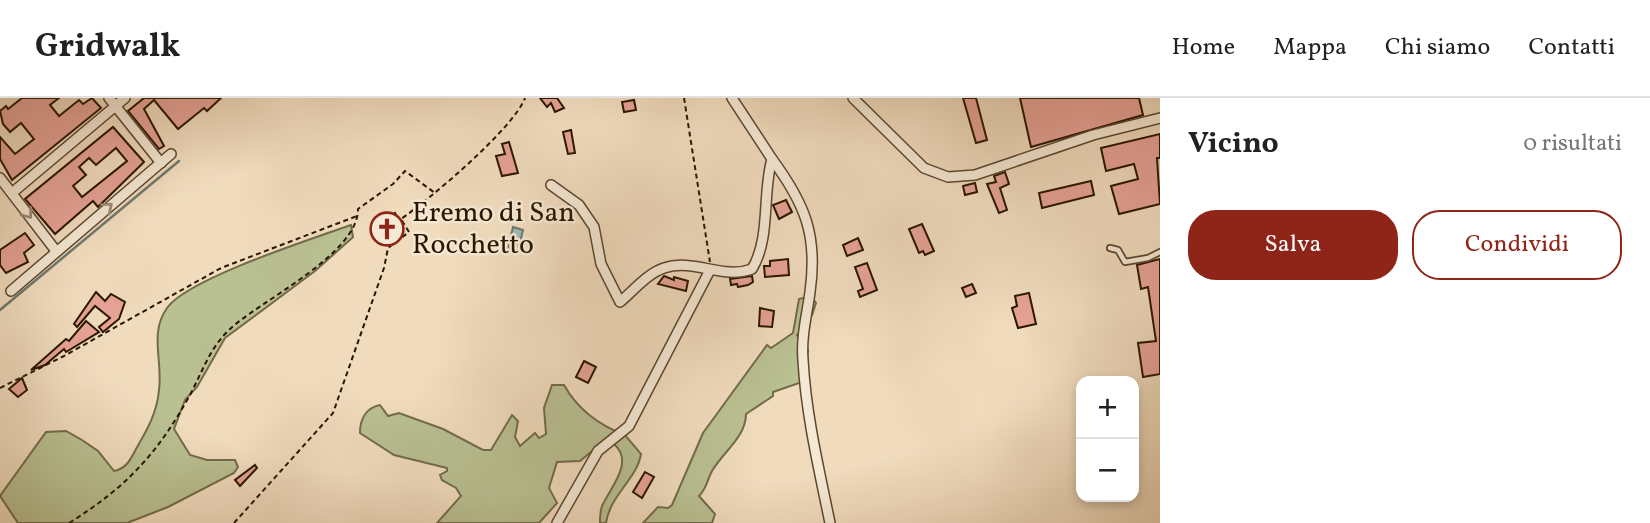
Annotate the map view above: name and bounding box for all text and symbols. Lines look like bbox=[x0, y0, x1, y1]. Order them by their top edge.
text: Gridwalk bbox=[35, 25, 180, 71]
text: Home bbox=[1172, 31, 1235, 65]
text: Mappa bbox=[1273, 31, 1347, 65]
text: Chi siamo bbox=[1385, 31, 1490, 65]
text: Contatti bbox=[1528, 31, 1615, 65]
text: Vicino bbox=[1188, 123, 1279, 165]
text: 0 risultati bbox=[1523, 128, 1622, 160]
place label: Eremo di San Rocchetto bbox=[412, 194, 575, 265]
one-way arrow bbox=[100, 203, 113, 215]
one-way arrow bbox=[19, 206, 32, 219]
church icon: Eremo di San Rocchetto bbox=[368, 210, 406, 248]
button: Salva bbox=[1188, 210, 1398, 280]
button: Condividi bbox=[1412, 210, 1622, 280]
map controls bbox=[1076, 376, 1139, 502]
button: + bbox=[1076, 376, 1139, 439]
button: − bbox=[1076, 439, 1139, 502]

